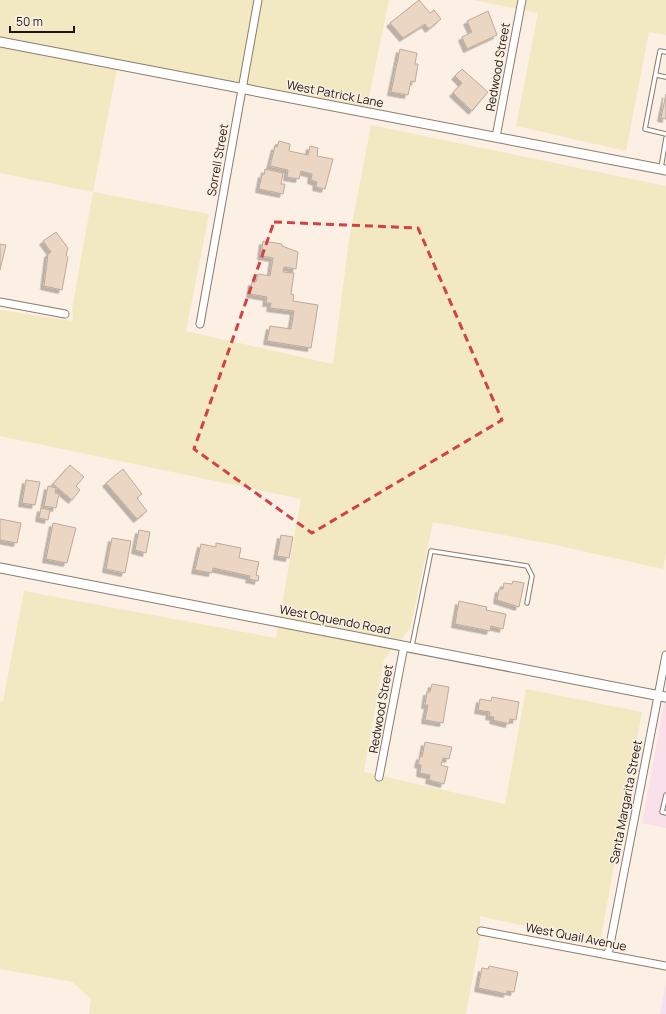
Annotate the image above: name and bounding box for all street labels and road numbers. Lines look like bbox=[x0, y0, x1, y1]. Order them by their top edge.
street label: Redwood Street bbox=[481, 21, 514, 113]
street label: West Patrick Lane bbox=[285, 76, 385, 111]
street label: Sorrell Street bbox=[203, 122, 232, 197]
street label: West Oquendo Road bbox=[278, 600, 392, 639]
street label: Redwood Street bbox=[364, 663, 397, 755]
street label: Santa Margarita Street bbox=[605, 738, 646, 865]
street label: West Quail Avenue bbox=[524, 918, 628, 955]

